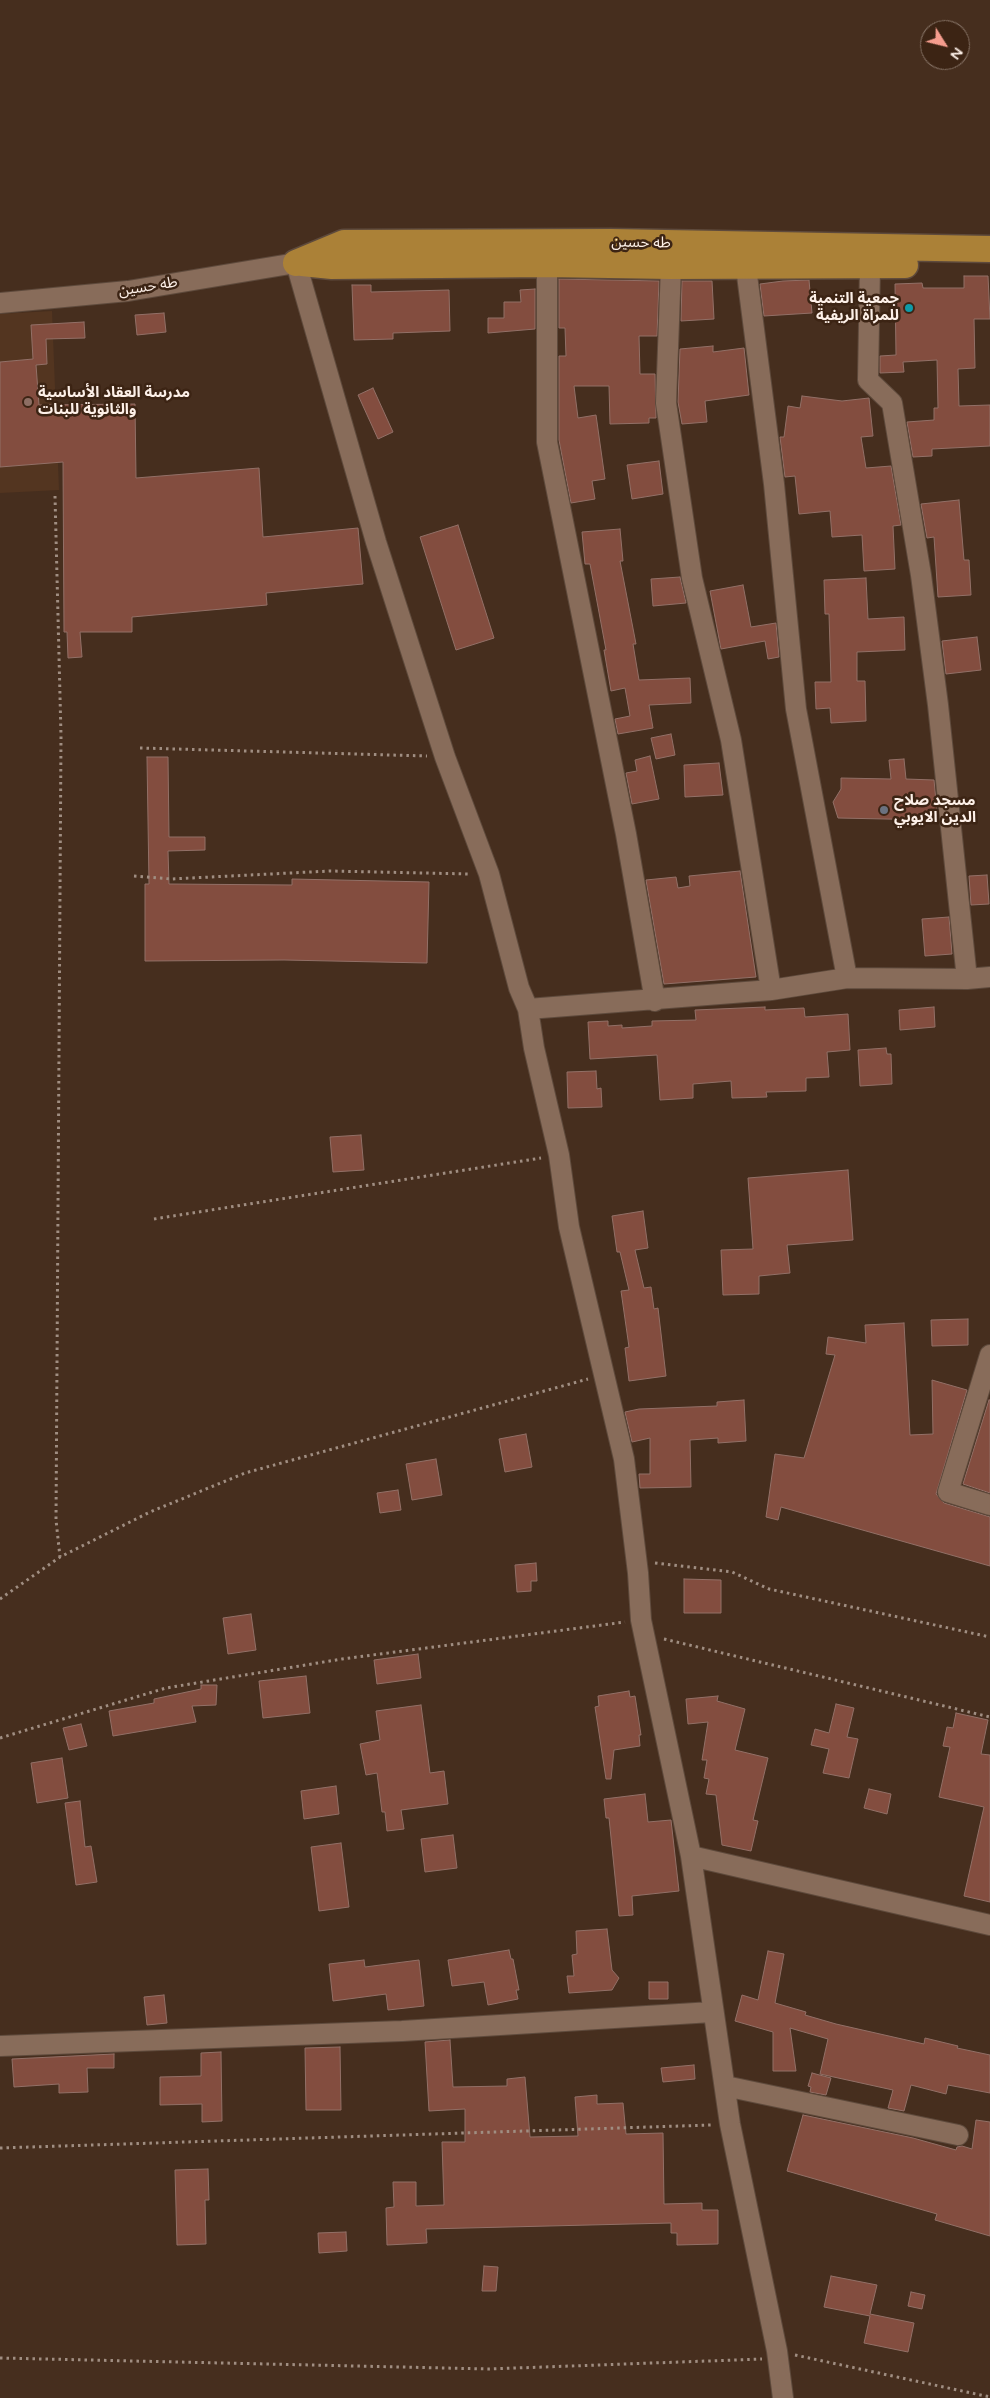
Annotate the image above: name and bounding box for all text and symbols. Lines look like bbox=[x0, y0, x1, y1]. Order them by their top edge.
north arrow bbox=[920, 20, 970, 70]
text: N bbox=[947, 44, 967, 63]
street label: طه حسين bbox=[611, 233, 671, 253]
street label: طه حسين bbox=[117, 273, 179, 301]
place label: جمعية التنمية للمراة الريفية bbox=[809, 290, 899, 325]
marker: جمعية التنمية للمراة الريفية bbox=[903, 302, 915, 314]
place label: مدرسة العقاد الأساسية والثانوية للبنات bbox=[38, 384, 190, 419]
marker: مدرسة العقاد الأساسية والثانوية للبنات bbox=[22, 396, 34, 408]
place label: مسجد صلاح الدين الايوبي bbox=[894, 792, 976, 827]
marker: مسجد صلاح الدين الايوبي bbox=[878, 804, 890, 816]

